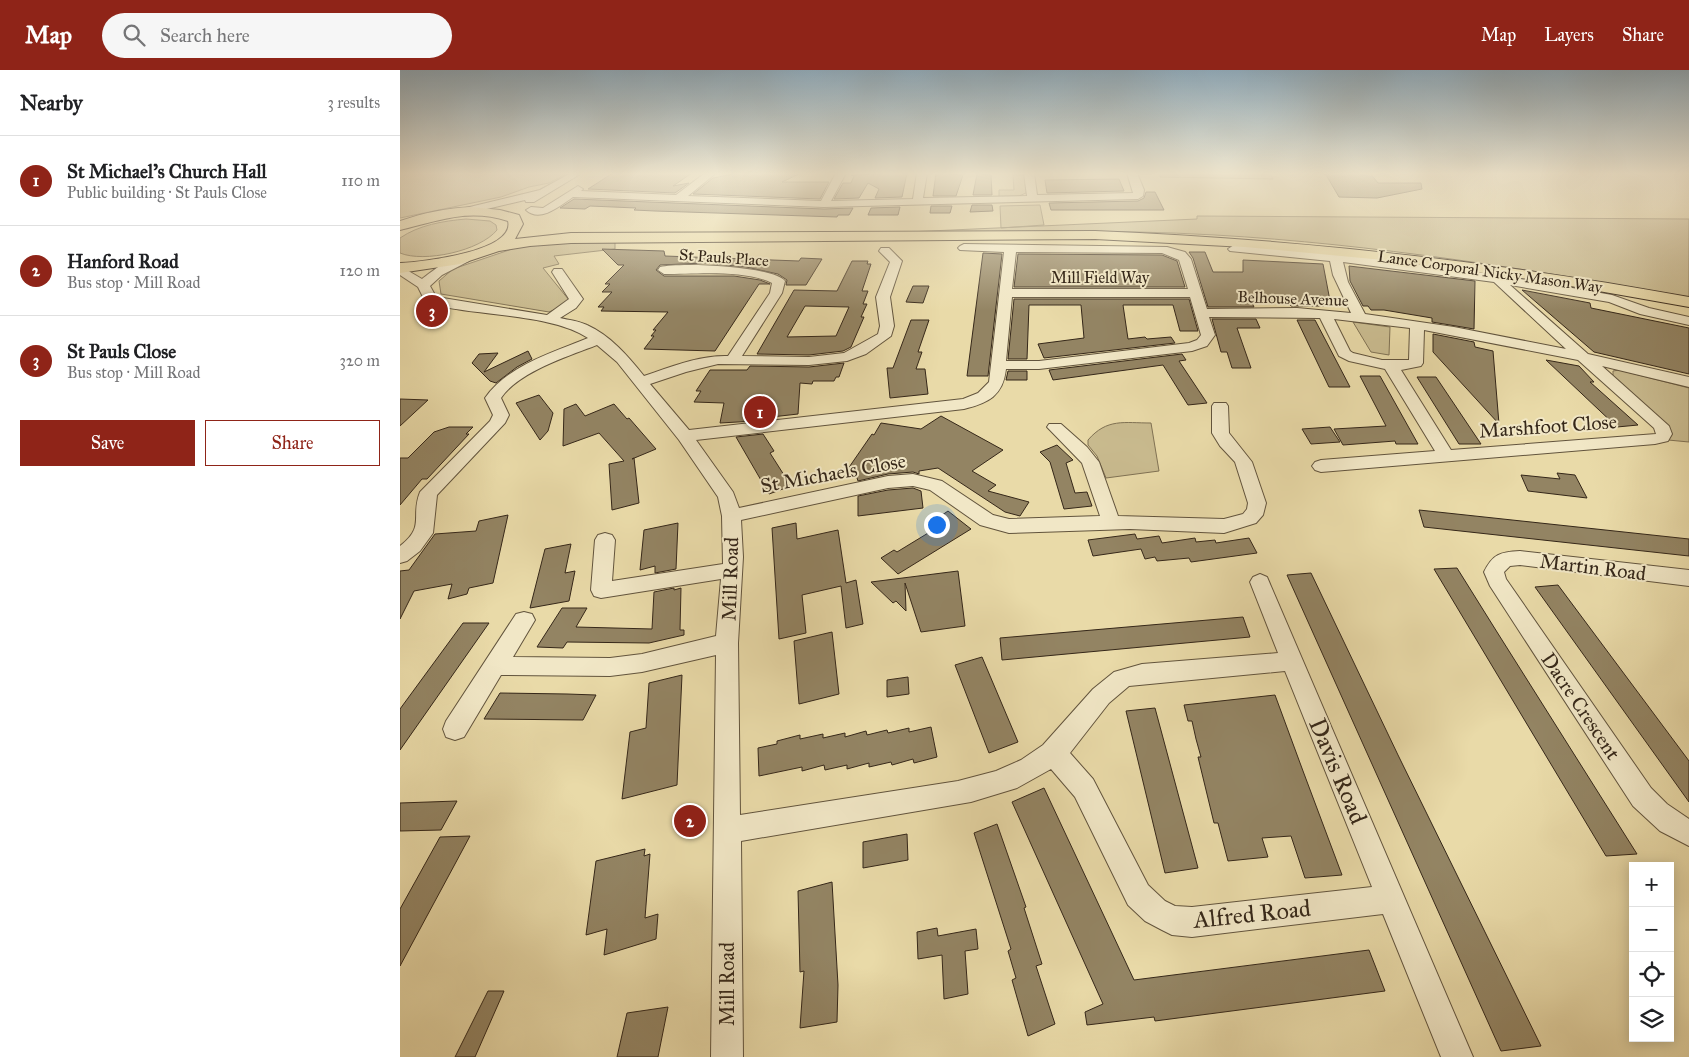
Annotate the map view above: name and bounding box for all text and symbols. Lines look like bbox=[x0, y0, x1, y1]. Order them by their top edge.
search box bbox=[102, 13, 452, 58]
text: Map bbox=[25, 20, 72, 50]
icon: search bbox=[120, 21, 148, 49]
text: Search here bbox=[160, 24, 250, 47]
text: Map bbox=[1481, 24, 1516, 46]
text: Layers bbox=[1544, 24, 1594, 46]
text: Share bbox=[1622, 24, 1664, 46]
text: Nearby bbox=[20, 90, 83, 116]
text: 3 results bbox=[327, 93, 380, 112]
text: St Michael's Church Hall bbox=[67, 160, 267, 183]
text: 1 bbox=[33, 171, 39, 190]
text: 110 m bbox=[341, 171, 380, 190]
text: Public building · St Pauls Close bbox=[67, 183, 267, 202]
street label: St Pauls Place bbox=[679, 245, 770, 270]
street label: Lance Corporal Nicky Mason Way bbox=[1376, 246, 1604, 297]
text: Hanford Road bbox=[67, 250, 179, 273]
text: 2 bbox=[32, 261, 40, 280]
text: 120 m bbox=[340, 261, 380, 280]
street label: Mill Field Way bbox=[1051, 268, 1150, 287]
text: Bus stop · Mill Road bbox=[67, 273, 201, 292]
street label: Belhouse Avenue bbox=[1237, 287, 1349, 310]
pin: 3 bbox=[416, 292, 448, 330]
text: St Pauls Close bbox=[67, 340, 176, 363]
text: 3 bbox=[33, 351, 39, 370]
text: 320 m bbox=[340, 351, 380, 370]
text: Bus stop · Mill Road bbox=[67, 363, 201, 382]
pin: 1 bbox=[744, 393, 776, 431]
street label: Marshfoot Close bbox=[1478, 409, 1618, 443]
button: Save bbox=[20, 420, 195, 466]
button: Share bbox=[205, 420, 380, 466]
street label: St Michaels Close bbox=[758, 448, 908, 498]
your location bbox=[924, 512, 950, 538]
street label: Mill Road bbox=[717, 537, 743, 621]
street label: Martin Road bbox=[1538, 549, 1648, 585]
street label: Dacre Crescent bbox=[1536, 648, 1626, 764]
street label: Davis Road bbox=[1302, 714, 1374, 828]
pin: 2 bbox=[674, 802, 706, 840]
map controls bbox=[1629, 862, 1674, 1042]
button: + bbox=[1629, 862, 1674, 907]
street label: Alfred Road bbox=[1191, 893, 1312, 935]
button: − bbox=[1629, 907, 1674, 952]
street label: Mill Road bbox=[715, 942, 739, 1026]
button: locate bbox=[1629, 952, 1674, 997]
button: layers bbox=[1629, 997, 1674, 1042]

